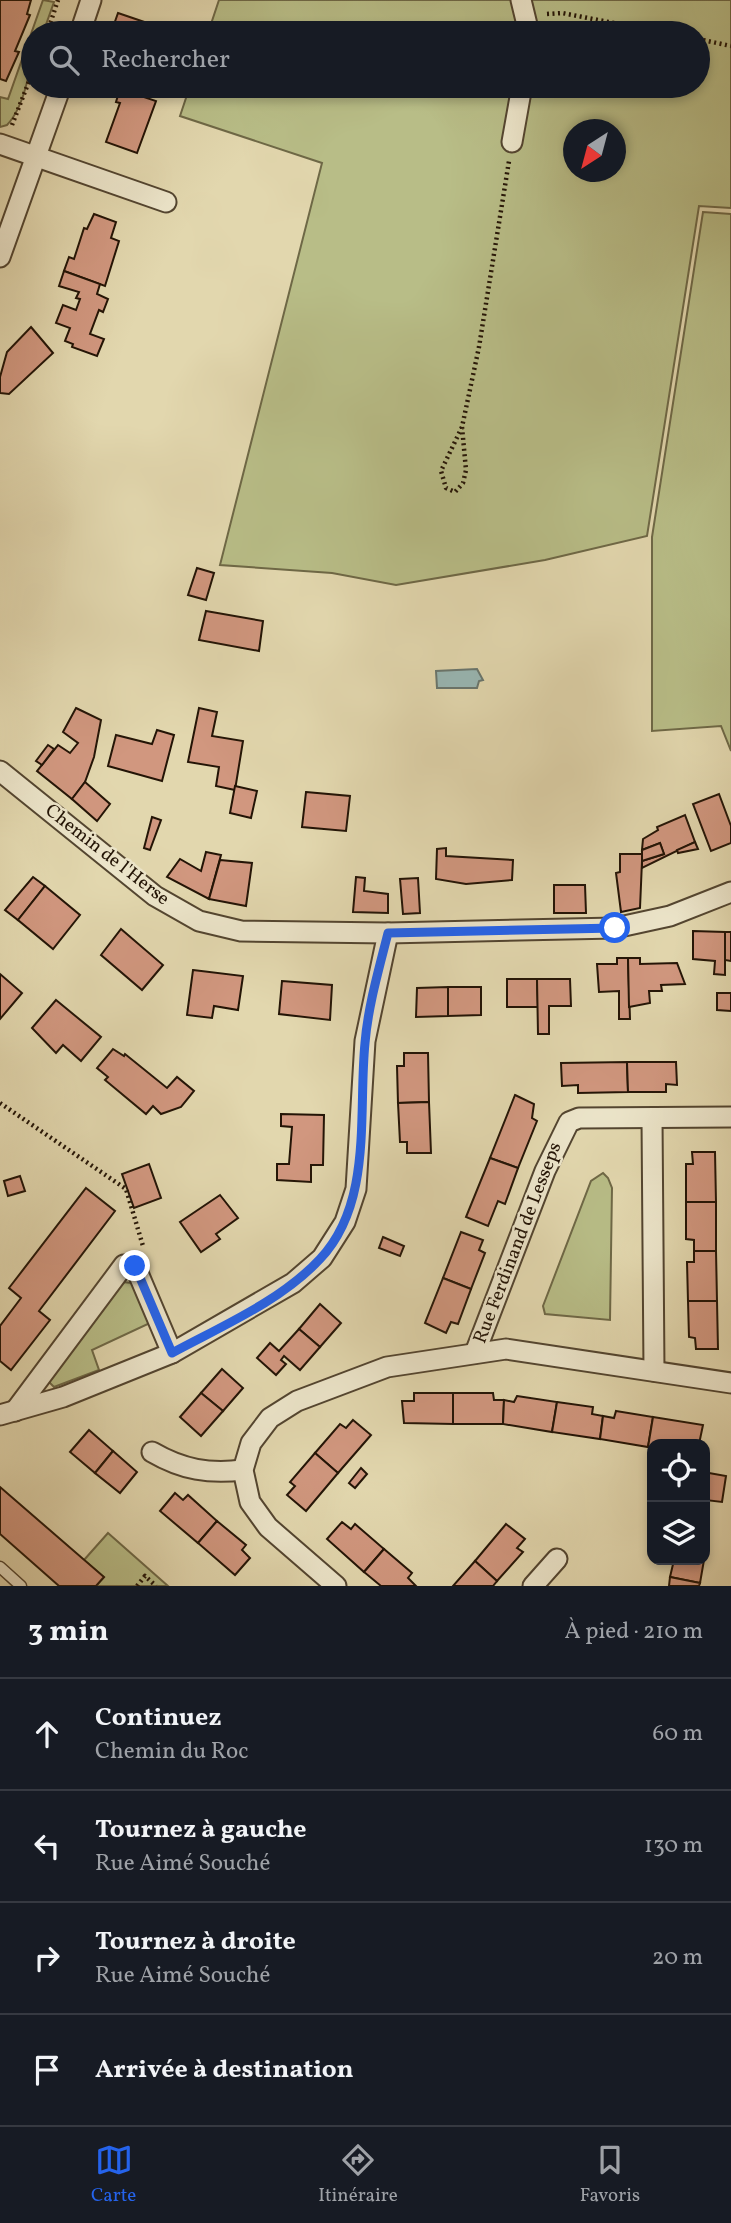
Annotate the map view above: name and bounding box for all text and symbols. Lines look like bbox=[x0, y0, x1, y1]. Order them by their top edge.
search box bbox=[21, 21, 710, 98]
icon: search bbox=[45, 41, 83, 79]
text: Rechercher bbox=[101, 42, 230, 78]
north arrow bbox=[563, 119, 626, 182]
street label: Chemin de l'Herse bbox=[39, 798, 175, 912]
route start bbox=[599, 912, 630, 943]
street label: Rue Ferdinand de Lesseps bbox=[468, 1139, 568, 1347]
route end bbox=[119, 1250, 150, 1281]
map controls bbox=[647, 1439, 710, 1565]
button: locate bbox=[647, 1439, 710, 1502]
button: layers bbox=[647, 1502, 710, 1565]
text: 3 min bbox=[28, 1611, 109, 1653]
text: À pied · 210 m bbox=[564, 1616, 703, 1648]
text: Continuez bbox=[95, 1700, 221, 1736]
icon: ahead bbox=[28, 1715, 66, 1753]
text: 60 m bbox=[653, 1718, 703, 1750]
text: Chemin du Roc bbox=[95, 1736, 249, 1768]
text: Tournez à gauche bbox=[95, 1812, 307, 1848]
icon: left bbox=[28, 1827, 66, 1865]
text: 130 m bbox=[644, 1830, 703, 1862]
text: Rue Aimé Souché bbox=[95, 1848, 270, 1880]
text: Tournez à droite bbox=[95, 1924, 296, 1960]
icon: right bbox=[28, 1939, 66, 1977]
text: 20 m bbox=[652, 1942, 703, 1974]
text: Rue Aimé Souché bbox=[95, 1960, 270, 1992]
icon: arrive bbox=[28, 2051, 66, 2089]
text: Arrivée à destination bbox=[95, 2052, 354, 2088]
tab: Carte bbox=[91, 2141, 136, 2209]
tab: Itinéraire bbox=[318, 2141, 398, 2209]
tab: Favoris bbox=[580, 2141, 640, 2209]

